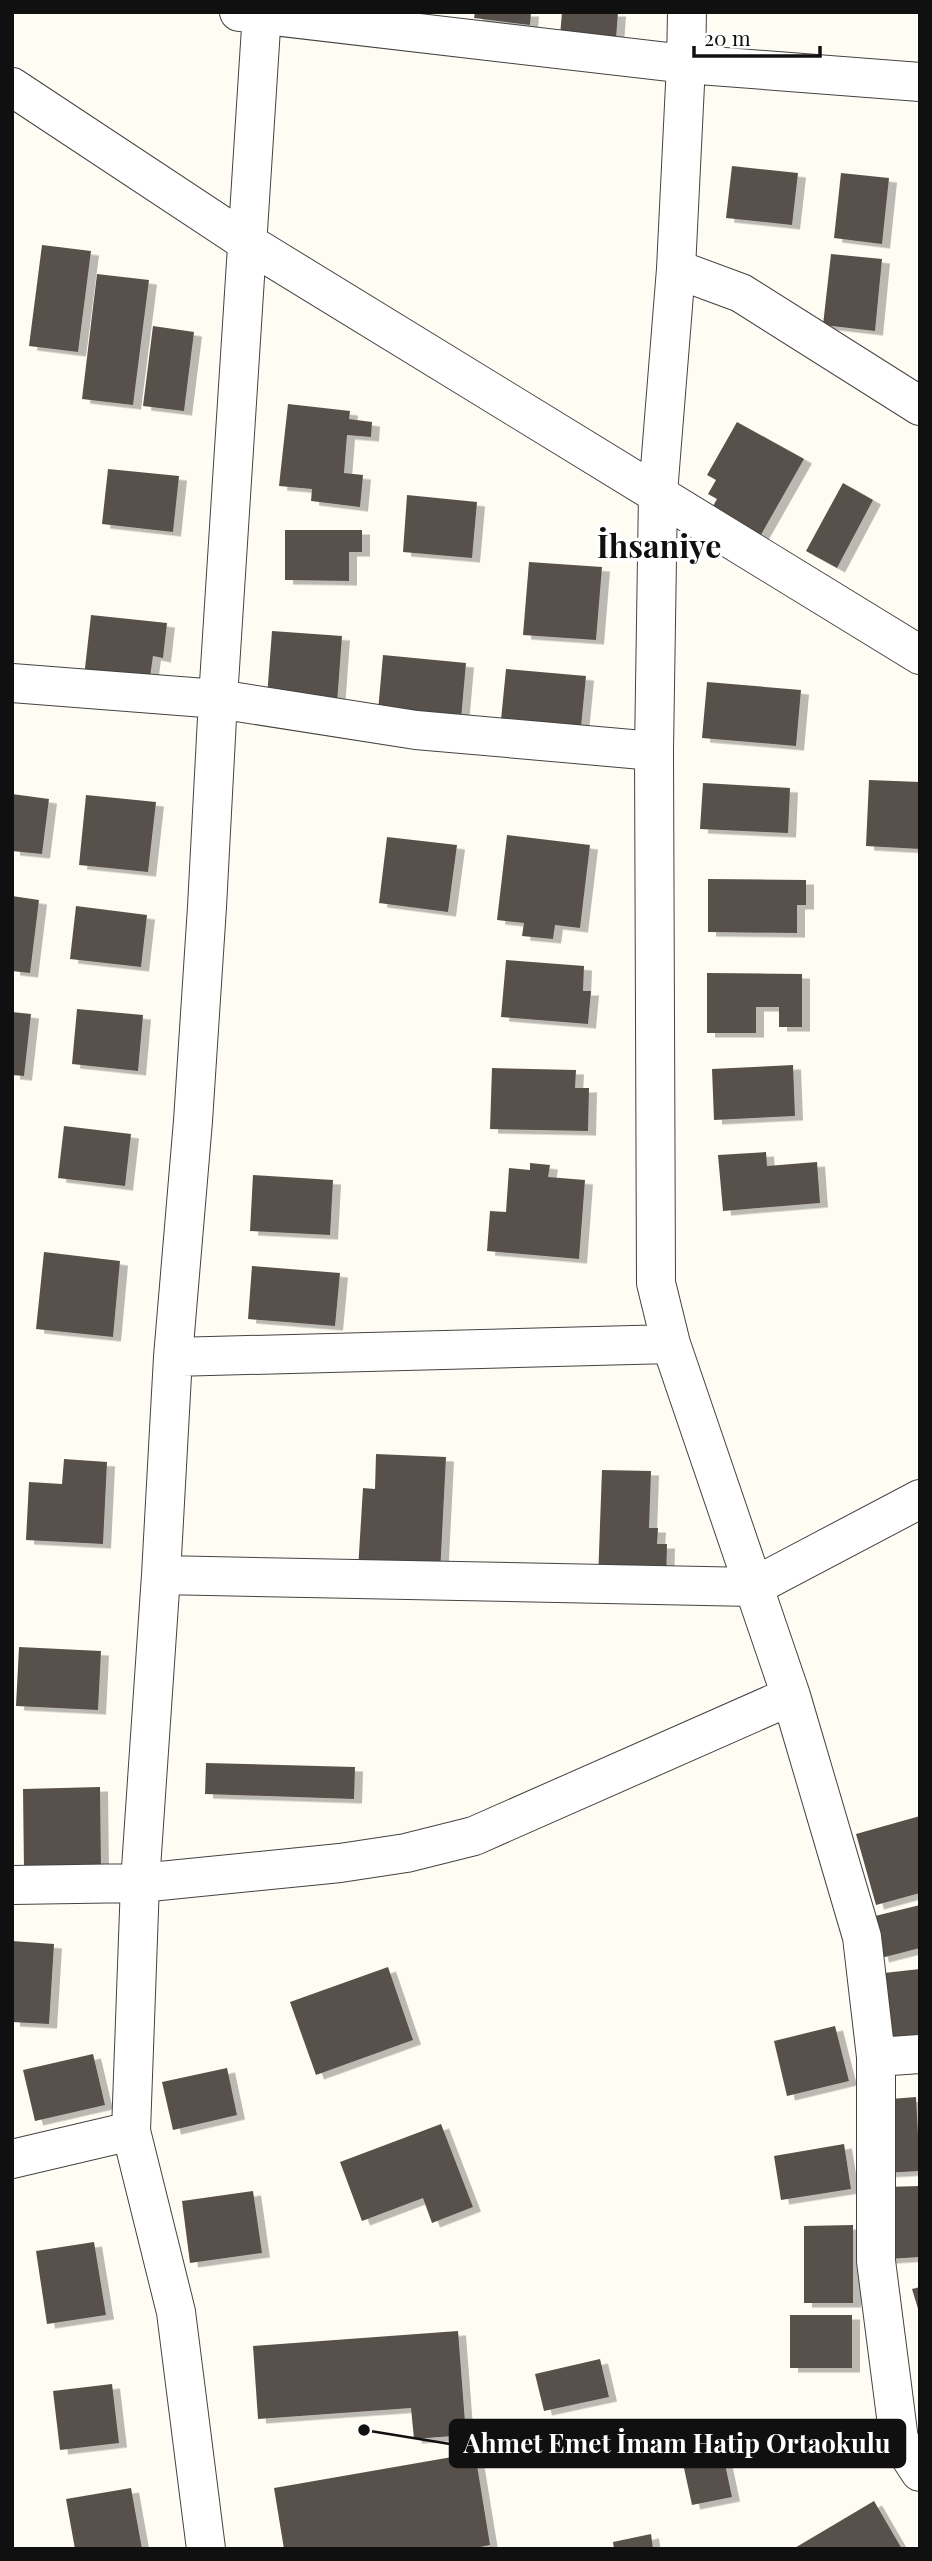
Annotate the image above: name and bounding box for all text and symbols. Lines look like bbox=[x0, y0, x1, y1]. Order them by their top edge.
scale bar bbox=[694, 14, 820, 58]
text: 20 m bbox=[704, 23, 751, 51]
district label: İhsaniye bbox=[597, 523, 721, 566]
callout: Ahmet Emet İmam Hatip Ortaokulu bbox=[450, 2420, 905, 2467]
text: Ahmet Emet İmam Hatip Ortaokulu bbox=[462, 2425, 891, 2460]

